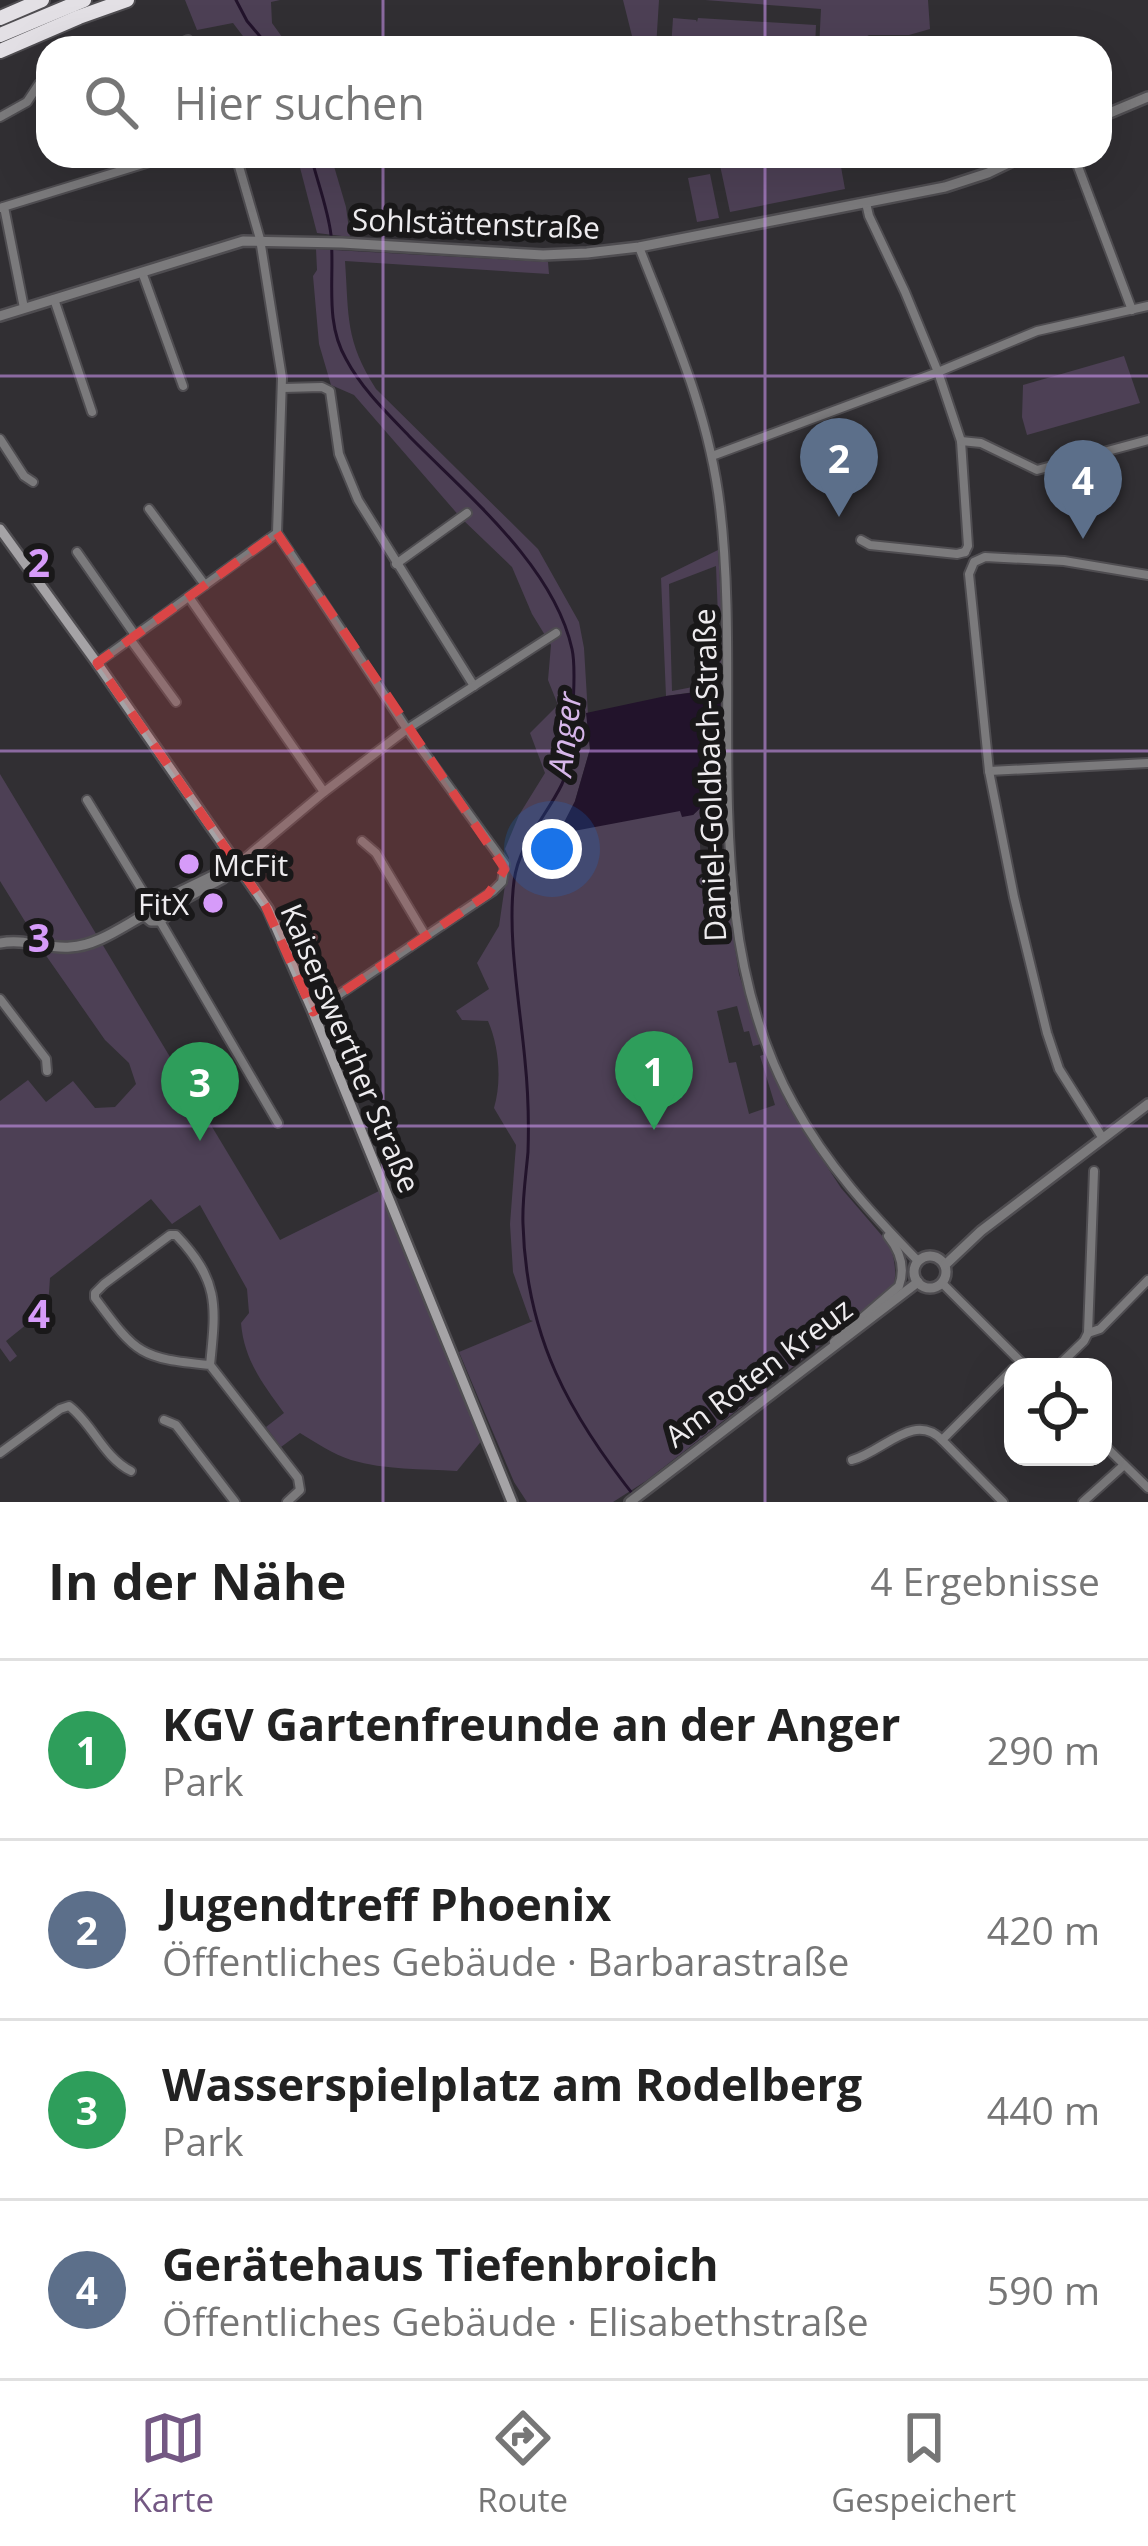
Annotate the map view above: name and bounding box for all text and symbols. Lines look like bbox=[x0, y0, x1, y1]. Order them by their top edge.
search box bbox=[36, 36, 1112, 168]
icon: search bbox=[78, 69, 144, 135]
text: Hier suchen bbox=[174, 72, 425, 133]
street label: Sohlstättenstraße bbox=[351, 198, 601, 248]
pin: 2 bbox=[800, 418, 878, 517]
pin: 4 bbox=[1044, 440, 1122, 539]
text: 2 bbox=[28, 535, 50, 588]
street label: Daniel-Goldbach-Straße bbox=[683, 608, 735, 942]
water label: Anger bbox=[536, 688, 592, 780]
your location bbox=[522, 819, 582, 879]
place label: McFit bbox=[213, 844, 288, 885]
marker: McFit bbox=[176, 851, 202, 877]
place label: FitX bbox=[138, 883, 190, 924]
marker: FitX bbox=[200, 890, 226, 916]
street label: Kaiserswerther Straße bbox=[272, 897, 430, 1199]
text: 3 bbox=[28, 910, 50, 963]
pin: 1 bbox=[615, 1031, 693, 1130]
pin: 3 bbox=[161, 1042, 239, 1141]
text: 4 bbox=[28, 1286, 50, 1339]
street label: Am Roten Kreuz bbox=[656, 1288, 860, 1456]
map controls bbox=[1004, 1358, 1112, 1466]
button: locate bbox=[1004, 1358, 1112, 1466]
text: In der Nähe bbox=[48, 1545, 346, 1615]
text: 4 Ergebnisse bbox=[870, 1554, 1100, 1607]
text: KGV Gartenfreunde an der Anger bbox=[162, 1693, 900, 1754]
text: 1 bbox=[76, 1723, 98, 1776]
text: 290 m bbox=[987, 1723, 1100, 1776]
text: Park bbox=[162, 1754, 244, 1807]
text: Jugendtreff Phoenix bbox=[162, 1873, 611, 1934]
text: 2 bbox=[76, 1903, 98, 1956]
text: 420 m bbox=[987, 1903, 1100, 1956]
text: Öffentliches Gebäude · Barbarastraße bbox=[162, 1934, 849, 1987]
text: Wasserspielplatz am Rodelberg bbox=[162, 2053, 862, 2114]
text: 3 bbox=[76, 2083, 98, 2136]
text: 440 m bbox=[987, 2083, 1100, 2136]
text: Park bbox=[162, 2114, 244, 2167]
text: Gerätehaus Tiefenbroich bbox=[162, 2233, 718, 2294]
text: 4 bbox=[76, 2263, 98, 2316]
text: 590 m bbox=[987, 2263, 1100, 2316]
text: Öffentliches Gebäude · Elisabethstraße bbox=[162, 2294, 869, 2347]
tab: Karte bbox=[132, 2405, 214, 2522]
tab: Route bbox=[477, 2405, 568, 2522]
tab: Gespeichert bbox=[831, 2405, 1016, 2522]

